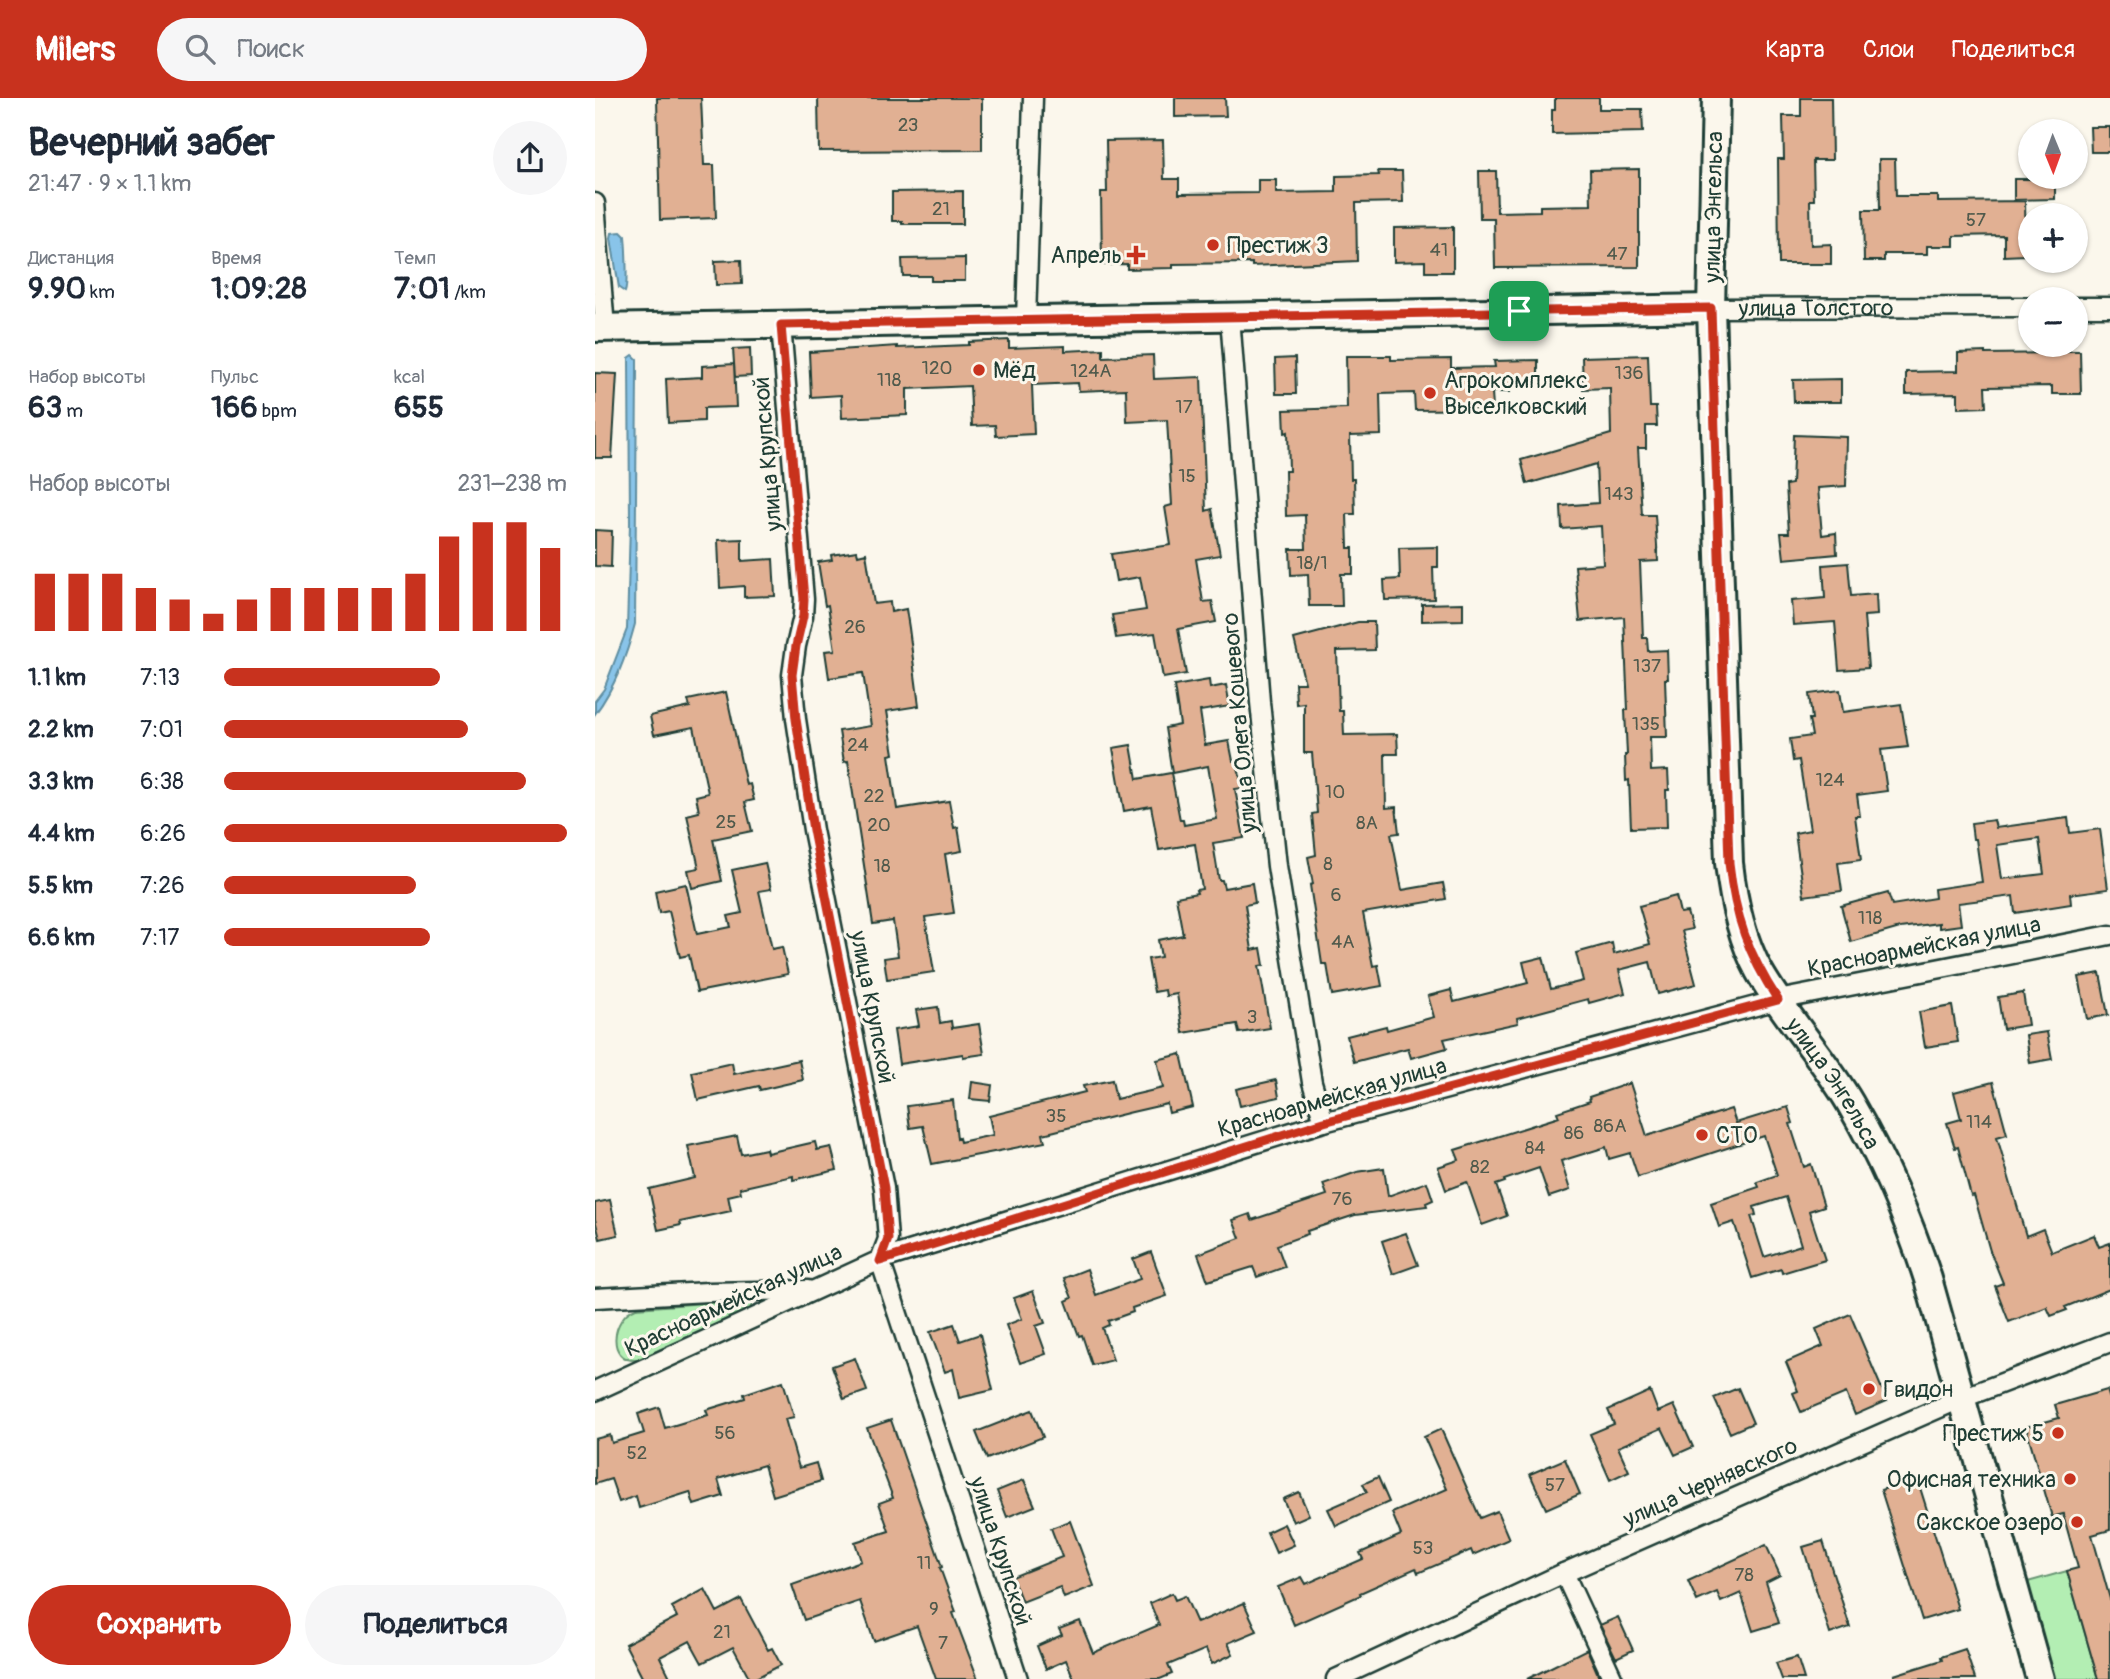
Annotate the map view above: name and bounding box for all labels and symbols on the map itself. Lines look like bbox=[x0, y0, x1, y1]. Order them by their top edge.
house number: 23 bbox=[898, 113, 918, 137]
north arrow bbox=[2018, 119, 2088, 189]
street label: улица Энгельса bbox=[1698, 131, 1729, 284]
house number: 21 bbox=[932, 197, 950, 221]
house number: 57 bbox=[1966, 208, 1986, 232]
place label: Престиж 3 bbox=[1227, 231, 1329, 260]
marker: Престиж 3 bbox=[1205, 237, 1221, 253]
house number: 41 bbox=[1430, 238, 1448, 262]
place label: Апрель bbox=[1050, 241, 1122, 270]
house number: 47 bbox=[1606, 242, 1628, 266]
marker: Апрель bbox=[1128, 247, 1144, 263]
pin bbox=[1489, 281, 1549, 341]
street label: улица Толстого bbox=[1738, 293, 1893, 323]
house number: 120 bbox=[921, 356, 953, 380]
place label: Мёд bbox=[993, 356, 1036, 385]
house number: 124А bbox=[1070, 359, 1112, 383]
house number: 136 bbox=[1614, 361, 1644, 385]
marker: Мёд bbox=[971, 362, 987, 378]
place label: Агрокомплекс Выселковский bbox=[1444, 366, 1588, 421]
house number: 118 bbox=[877, 368, 901, 392]
street label: улица Крупской bbox=[746, 376, 789, 533]
marker: Агрокомплекс Выселковский bbox=[1422, 385, 1438, 401]
house number: 17 bbox=[1175, 395, 1193, 419]
house number: 15 bbox=[1178, 464, 1196, 488]
house number: 143 bbox=[1604, 482, 1634, 506]
house number: 18/1 bbox=[1296, 551, 1328, 575]
street label: улица Олега Кошевого bbox=[1215, 612, 1264, 835]
house number: 26 bbox=[844, 615, 866, 639]
house number: 137 bbox=[1633, 654, 1661, 678]
house number: 135 bbox=[1632, 712, 1660, 736]
house number: 24 bbox=[847, 733, 869, 757]
house number: 124 bbox=[1815, 768, 1845, 792]
house number: 10 bbox=[1325, 780, 1345, 804]
house number: 22 bbox=[863, 784, 885, 808]
house number: 25 bbox=[716, 810, 736, 834]
house number: 8А bbox=[1356, 811, 1378, 835]
house number: 20 bbox=[867, 813, 891, 837]
house number: 8 bbox=[1323, 852, 1333, 876]
house number: 18 bbox=[873, 854, 891, 878]
house number: 6 bbox=[1330, 883, 1342, 907]
house number: 118 bbox=[1858, 906, 1882, 930]
street label: Красноармейская улица bbox=[1805, 910, 2043, 983]
street label: улица Крупской bbox=[843, 927, 902, 1086]
house number: 4А bbox=[1331, 930, 1355, 954]
house number: 3 bbox=[1247, 1005, 1257, 1029]
street label: улица Энгельса bbox=[1779, 1011, 1887, 1154]
street label: Красноармейская улица bbox=[1214, 1051, 1450, 1144]
house number: 35 bbox=[1046, 1104, 1066, 1128]
house number: 114 bbox=[1966, 1110, 1992, 1134]
house number: 86А bbox=[1594, 1114, 1626, 1138]
house number: 86 bbox=[1564, 1121, 1584, 1145]
place label: СТО bbox=[1716, 1121, 1758, 1150]
marker: СТО bbox=[1694, 1127, 1710, 1143]
house number: 84 bbox=[1525, 1136, 1545, 1160]
house number: 82 bbox=[1470, 1155, 1490, 1179]
house number: 76 bbox=[1331, 1187, 1353, 1211]
street label: Красноармейская улица bbox=[620, 1237, 847, 1364]
place label: Гвидон bbox=[1883, 1375, 1953, 1404]
marker: Гвидон bbox=[1861, 1381, 1877, 1397]
place label: Престиж 5 bbox=[1943, 1419, 2044, 1448]
house number: 56 bbox=[714, 1421, 736, 1445]
marker: Престиж 5 bbox=[2050, 1425, 2066, 1441]
street label: улица Чернявского bbox=[1618, 1431, 1802, 1534]
house number: 52 bbox=[627, 1441, 647, 1465]
place label: Офисная техника bbox=[1887, 1465, 2056, 1494]
marker: Офисная техника bbox=[2062, 1471, 2078, 1487]
street label: улица Крупской bbox=[963, 1472, 1038, 1629]
house number: 57 bbox=[1545, 1473, 1565, 1497]
place label: Сакское озеро bbox=[1916, 1508, 2063, 1537]
marker: Сакское озеро bbox=[2069, 1514, 2085, 1530]
house number: 53 bbox=[1413, 1536, 1433, 1560]
house number: 11 bbox=[917, 1551, 931, 1575]
house number: 78 bbox=[1734, 1563, 1754, 1587]
house number: 9 bbox=[929, 1597, 939, 1621]
house number: 21 bbox=[713, 1620, 731, 1644]
house number: 7 bbox=[938, 1631, 948, 1655]

